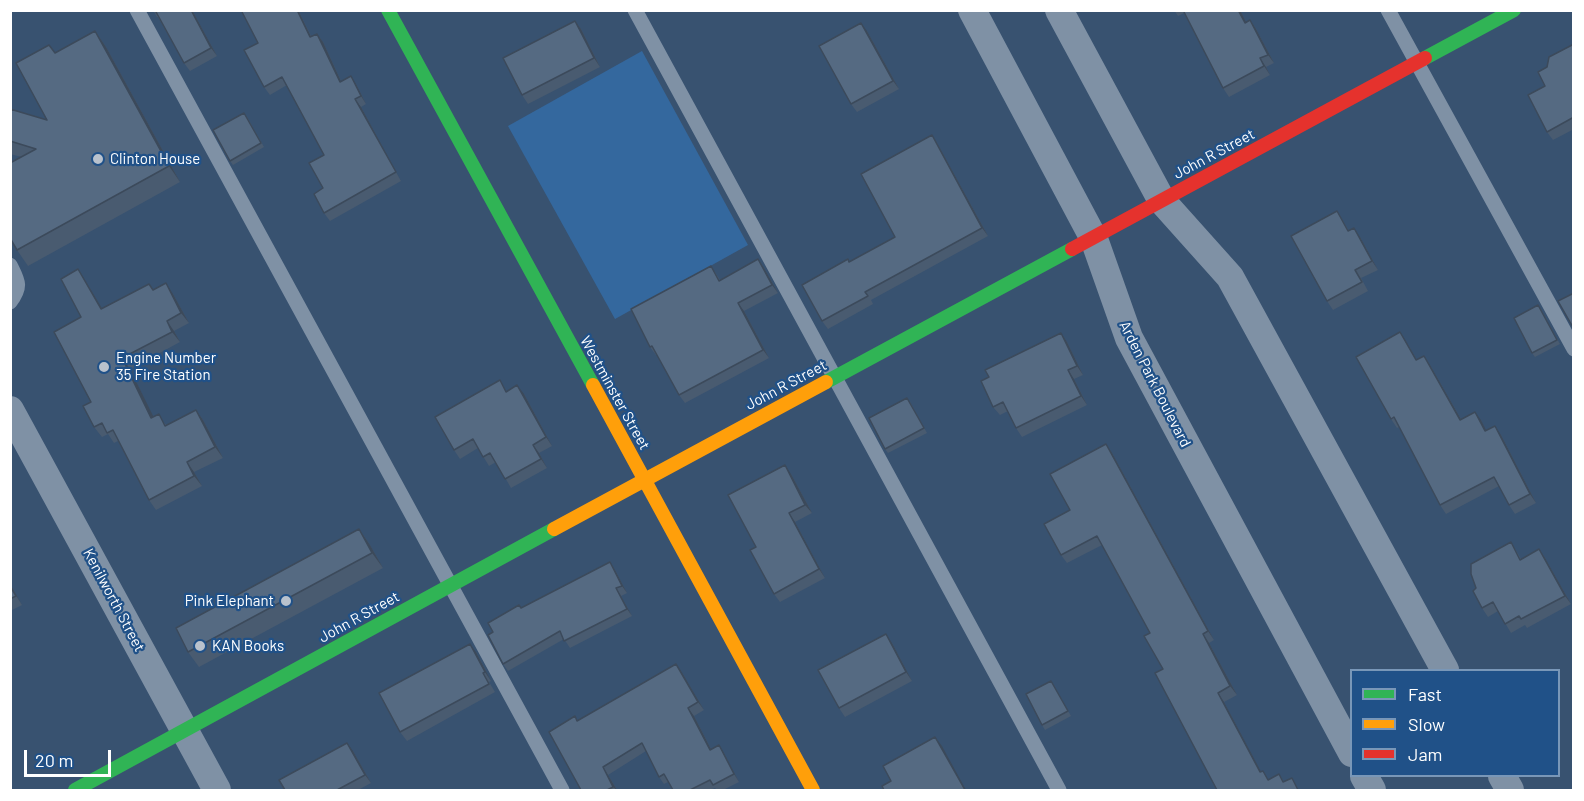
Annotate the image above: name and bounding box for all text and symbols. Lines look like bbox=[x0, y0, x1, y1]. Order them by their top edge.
street label: John R Street bbox=[1170, 125, 1258, 183]
place label: Clinton House bbox=[110, 150, 200, 168]
marker: Clinton House bbox=[91, 152, 105, 166]
street label: Arden Park Boulevard bbox=[1115, 318, 1195, 450]
street label: Westminster Street bbox=[576, 333, 654, 453]
place label: Engine Number 35 Fire Station bbox=[116, 349, 216, 384]
street label: John R Street bbox=[742, 356, 830, 414]
marker: Engine Number 35 Fire Station bbox=[97, 360, 111, 374]
street label: Kenilworth Street bbox=[79, 545, 149, 655]
street label: John R Street bbox=[316, 588, 402, 646]
place label: Pink Elephant bbox=[185, 592, 274, 610]
marker: Pink Elephant bbox=[279, 594, 293, 608]
place label: KAN Books bbox=[212, 637, 284, 655]
marker: KAN Books bbox=[193, 639, 207, 653]
legend bbox=[1350, 669, 1560, 777]
text: Fast bbox=[1408, 683, 1442, 705]
text: Slow bbox=[1408, 713, 1445, 735]
scale bar bbox=[27, 738, 114, 776]
text: Jam bbox=[1408, 743, 1442, 765]
text: 20 m bbox=[35, 749, 73, 771]

